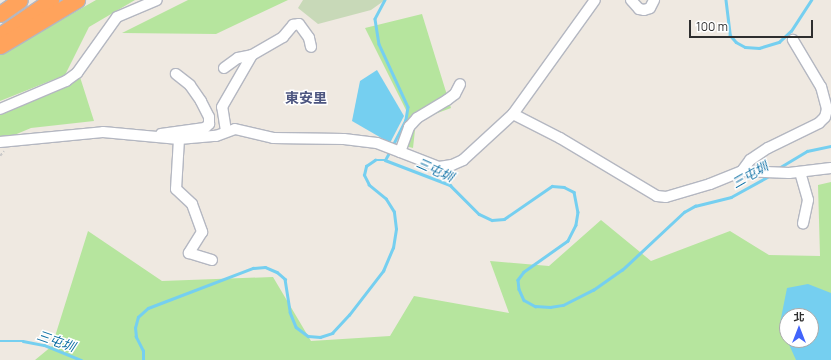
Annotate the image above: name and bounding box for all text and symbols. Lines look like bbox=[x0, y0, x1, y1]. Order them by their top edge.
scale bar bbox=[691, 12, 815, 38]
text: 100 m bbox=[696, 18, 728, 35]
district label: 東安里 bbox=[285, 90, 327, 106]
water label: 三屯圳 bbox=[414, 155, 456, 185]
water label: 三屯圳 bbox=[729, 158, 771, 192]
north arrow bbox=[779, 308, 819, 348]
text: 北 bbox=[794, 309, 805, 324]
water label: 三屯圳 bbox=[35, 327, 77, 355]

